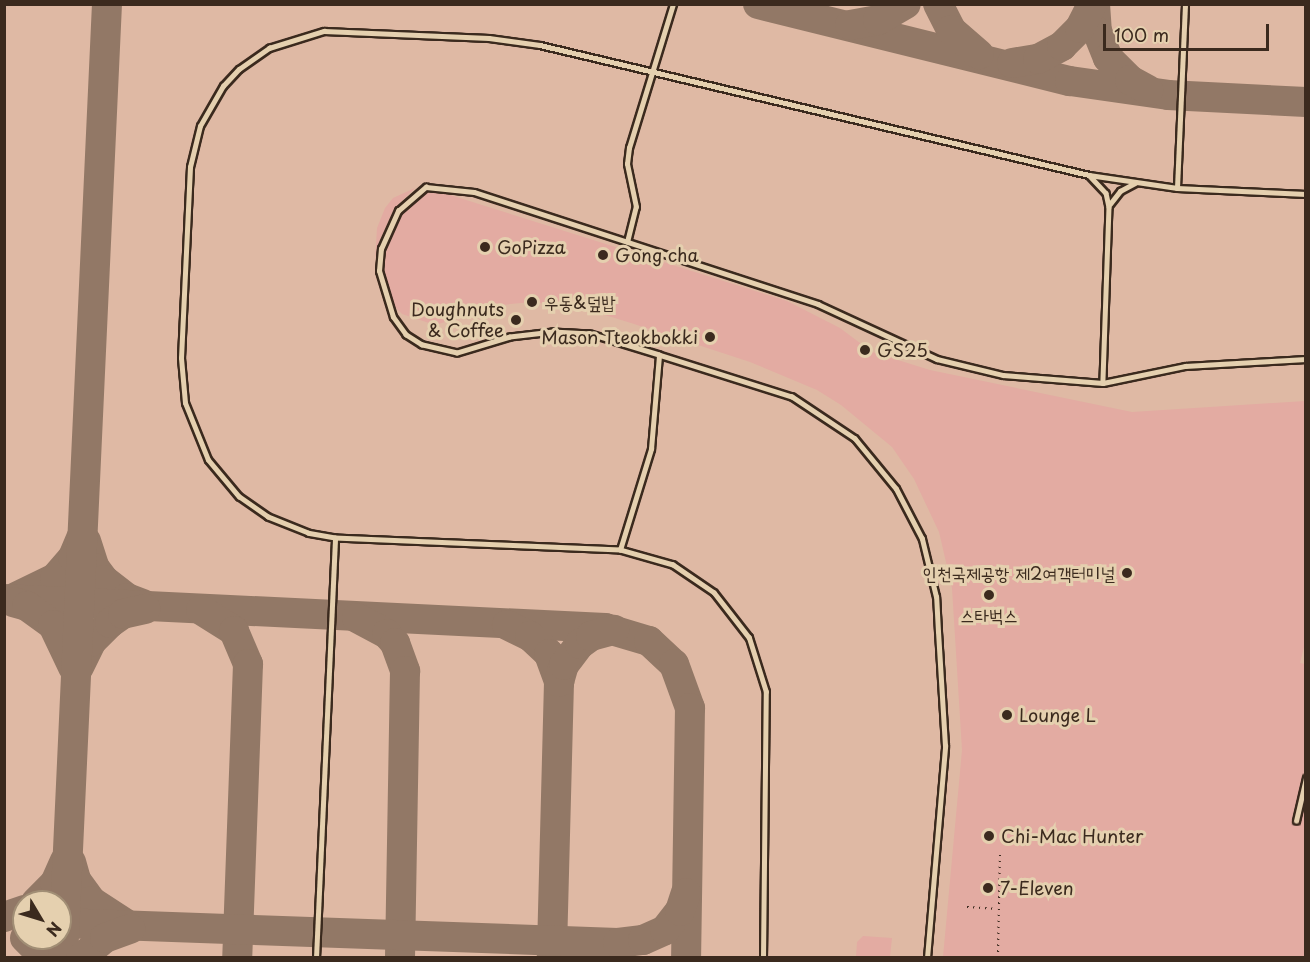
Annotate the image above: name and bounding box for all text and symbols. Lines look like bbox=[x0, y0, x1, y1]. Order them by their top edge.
scale bar bbox=[1106, 12, 1272, 50]
text: 100 m bbox=[1114, 21, 1169, 48]
place label: GoPizza bbox=[497, 236, 566, 258]
marker: GoPizza bbox=[478, 240, 492, 254]
place label: Gong cha bbox=[615, 244, 698, 266]
marker: Gong cha bbox=[596, 248, 610, 262]
place label: 우동&덮밥 bbox=[544, 291, 616, 313]
marker: 우동&덮밥 bbox=[525, 295, 539, 309]
place label: Doughnuts & Coffee bbox=[411, 299, 504, 342]
marker: Doughnuts & Coffee bbox=[509, 313, 523, 327]
place label: Mason Tteokbokki bbox=[542, 326, 698, 348]
marker: Mason Tteokbokki bbox=[703, 330, 717, 344]
place label: GS25 bbox=[877, 339, 928, 361]
marker: GS25 bbox=[858, 343, 872, 357]
place label: 인천국제공항 제2여객터미널 bbox=[923, 562, 1115, 584]
marker: 인천국제공항 제2여객터미널 bbox=[1120, 566, 1134, 580]
marker: 스타벅스 bbox=[982, 588, 996, 602]
place label: 스타벅스 bbox=[960, 604, 1018, 626]
place label: Lounge L bbox=[1019, 704, 1096, 726]
marker: Lounge L bbox=[1000, 708, 1014, 722]
place label: Chi-Mac Hunter bbox=[1001, 825, 1142, 847]
marker: Chi-Mac Hunter bbox=[982, 829, 996, 843]
place label: 7-Eleven bbox=[1000, 877, 1074, 899]
marker: 7-Eleven bbox=[981, 881, 995, 895]
north arrow bbox=[12, 890, 72, 950]
text: N bbox=[41, 917, 68, 942]

